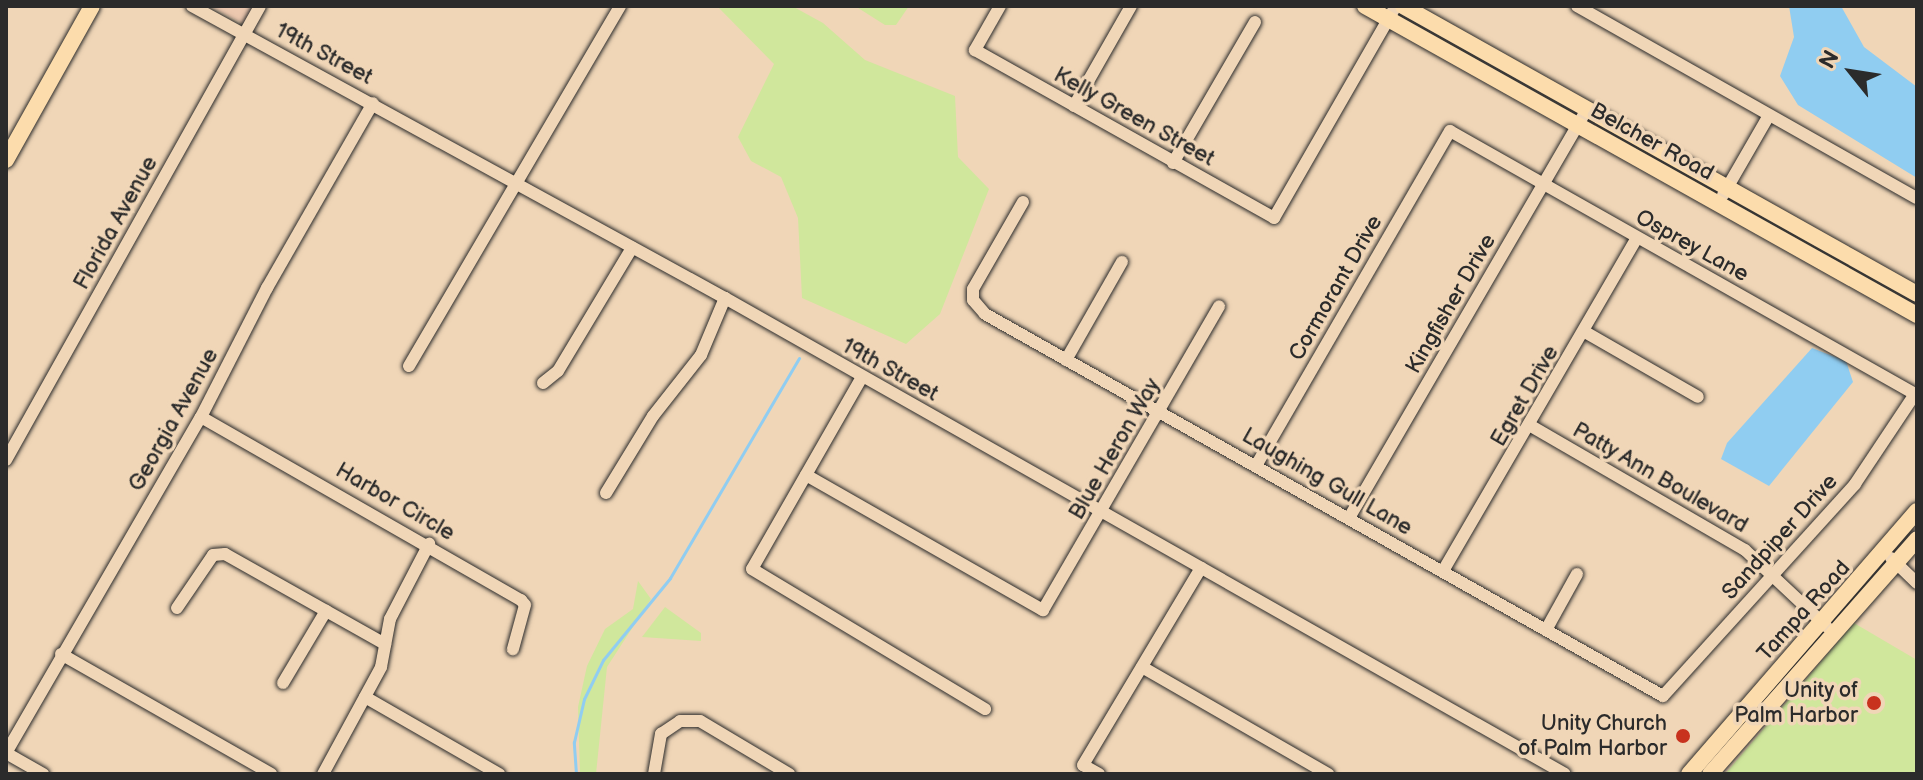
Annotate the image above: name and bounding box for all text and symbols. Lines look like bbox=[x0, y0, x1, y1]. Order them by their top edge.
street label: 19th Street bbox=[271, 17, 377, 91]
north arrow bbox=[1811, 32, 1891, 112]
text: N bbox=[1814, 46, 1846, 74]
street label: Kelly Green Street bbox=[1048, 61, 1220, 173]
street label: Belcher Road bbox=[1586, 97, 1718, 187]
street label: Florida Avenue bbox=[69, 152, 163, 294]
street label: Osprey Lane bbox=[1630, 204, 1754, 288]
street label: Cormorant Drive bbox=[1284, 211, 1388, 365]
street label: Kingfisher Drive bbox=[1400, 229, 1502, 379]
street label: 19th Street bbox=[837, 333, 943, 407]
street label: Egret Drive bbox=[1486, 341, 1564, 451]
street label: Georgia Avenue bbox=[124, 344, 224, 496]
street label: Blue Heron Way bbox=[1064, 373, 1166, 525]
street label: Patty Ann Boulevard bbox=[1567, 417, 1753, 539]
street label: Laughing Gull Lane bbox=[1237, 423, 1417, 541]
street label: Harbor Circle bbox=[331, 457, 459, 547]
street label: Sandpiper Drive bbox=[1717, 469, 1843, 605]
street label: Tampa Road bbox=[1752, 555, 1856, 667]
place label: Unity of Palm Harbor bbox=[1734, 677, 1858, 728]
marker: Unity of Palm Harbor bbox=[1865, 694, 1883, 712]
place label: Unity Church of Palm Harbor bbox=[1518, 710, 1667, 762]
marker: Unity Church of Palm Harbor bbox=[1674, 727, 1692, 745]

